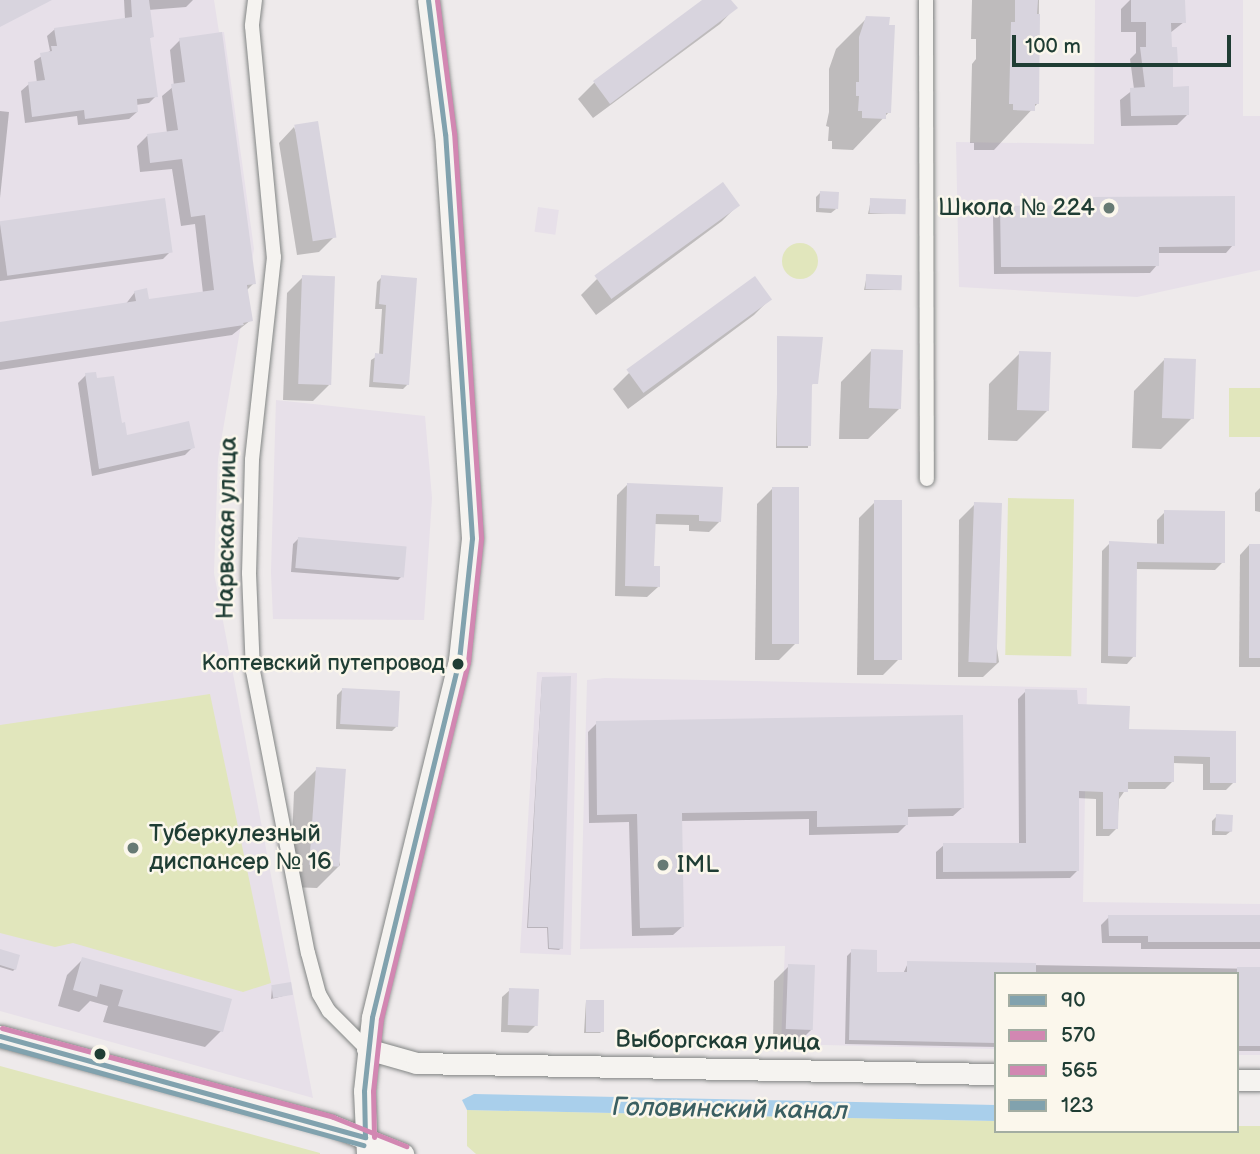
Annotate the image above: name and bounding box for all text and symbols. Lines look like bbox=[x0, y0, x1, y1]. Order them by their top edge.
scale bar bbox=[1015, 21, 1234, 65]
text: 100 m bbox=[1025, 34, 1081, 59]
place label: Школа № 224 bbox=[938, 194, 1095, 222]
marker: Школа № 224 bbox=[1101, 200, 1117, 216]
street label: Нарвская улица bbox=[211, 436, 243, 620]
place label: Коптевский путепровод bbox=[202, 651, 445, 677]
marker: Коптевский путепровод bbox=[451, 657, 465, 671]
place label: Туберкулезный диспансер № 16 bbox=[149, 820, 332, 876]
marker: Туберкулезный диспансер № 16 bbox=[123, 838, 143, 858]
place label: IML bbox=[677, 851, 719, 879]
marker: IML bbox=[655, 857, 671, 873]
legend bbox=[994, 972, 1239, 1133]
text: 90 bbox=[1061, 988, 1086, 1013]
text: 570 bbox=[1061, 1023, 1096, 1048]
street label: Выборгская улица bbox=[615, 1025, 821, 1057]
unlabelled marker bbox=[93, 1047, 107, 1061]
text: 565 bbox=[1061, 1058, 1098, 1083]
water label: Головинский канал bbox=[612, 1092, 848, 1128]
text: 123 bbox=[1061, 1093, 1094, 1118]

